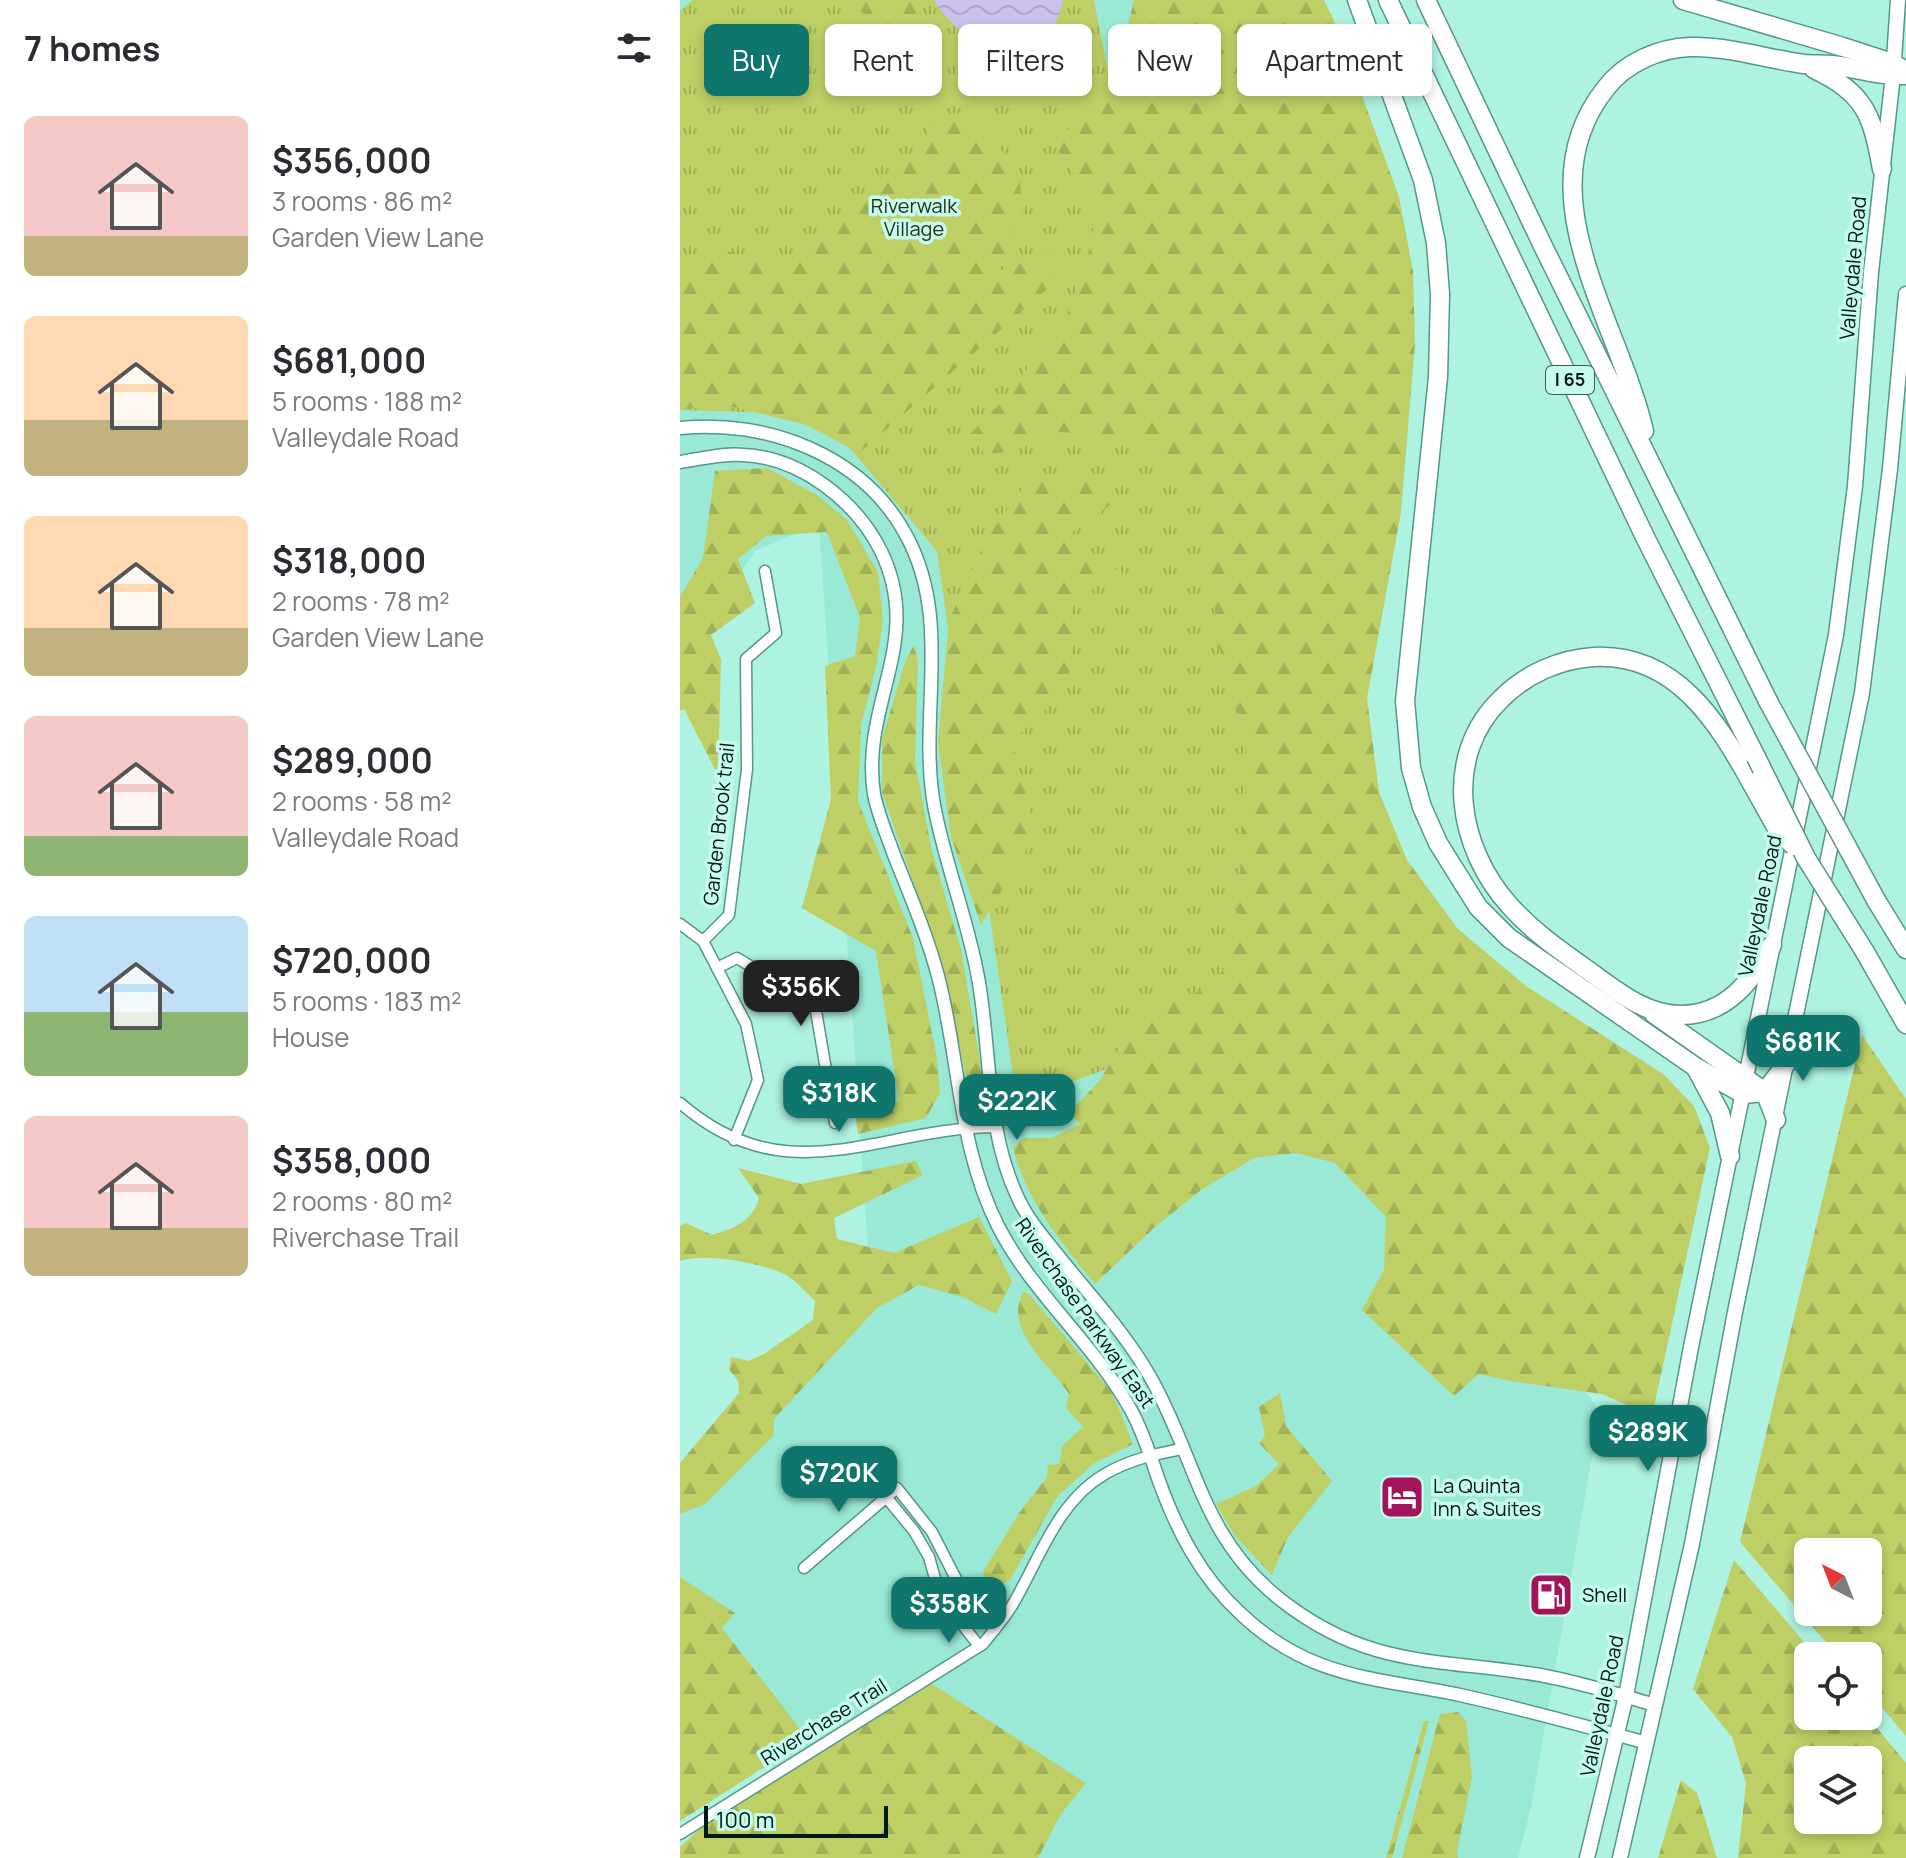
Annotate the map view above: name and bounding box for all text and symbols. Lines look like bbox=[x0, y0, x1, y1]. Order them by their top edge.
chip: Buy bbox=[704, 24, 809, 96]
chip: Rent bbox=[825, 24, 942, 96]
chip: Filters bbox=[958, 24, 1092, 96]
chip: New bbox=[1108, 24, 1221, 96]
chip: Apartment bbox=[1237, 24, 1432, 96]
text: 7 homes bbox=[24, 25, 160, 71]
icon: filters bbox=[612, 26, 656, 70]
text: $356,000 bbox=[272, 137, 432, 183]
icon: home bbox=[88, 148, 184, 244]
text: 3 rooms · 86 m² bbox=[272, 183, 452, 219]
park label: Riverwalk Village bbox=[871, 192, 958, 242]
street label: Valleydale Road bbox=[1833, 195, 1872, 341]
text: Garden View Lane bbox=[272, 219, 484, 255]
text: $681,000 bbox=[272, 337, 426, 383]
icon: home bbox=[88, 348, 184, 444]
road number: I 65 bbox=[1546, 366, 1594, 394]
text: 5 rooms · 188 m² bbox=[272, 383, 462, 419]
text: Valleydale Road bbox=[272, 419, 459, 455]
text: $318,000 bbox=[272, 537, 426, 583]
icon: home bbox=[88, 548, 184, 644]
text: 2 rooms · 78 m² bbox=[272, 583, 450, 619]
text: Garden View Lane bbox=[272, 619, 484, 655]
text: $289,000 bbox=[272, 737, 433, 783]
street label: Garden Brook trail bbox=[697, 741, 740, 907]
icon: home bbox=[88, 748, 184, 844]
text: 2 rooms · 58 m² bbox=[272, 783, 452, 819]
text: Valleydale Road bbox=[272, 819, 459, 855]
street label: Valleydale Road bbox=[1731, 833, 1788, 979]
text: $720,000 bbox=[272, 937, 432, 983]
icon: home bbox=[88, 948, 184, 1044]
pin: $356K bbox=[745, 960, 857, 1028]
text: $356K bbox=[761, 968, 841, 1004]
text: 5 rooms · 183 m² bbox=[272, 983, 461, 1019]
pin: $681K bbox=[1747, 1015, 1859, 1083]
text: House bbox=[272, 1019, 349, 1055]
text: $681K bbox=[1765, 1023, 1841, 1059]
pin: $318K bbox=[783, 1066, 895, 1134]
text: $318K bbox=[801, 1074, 877, 1110]
pin: $222K bbox=[961, 1074, 1073, 1142]
text: $222K bbox=[977, 1082, 1057, 1118]
text: $358,000 bbox=[272, 1137, 431, 1183]
icon: home bbox=[88, 1148, 184, 1244]
text: 2 rooms · 80 m² bbox=[272, 1183, 452, 1219]
street label: Riverchase Parkway East bbox=[1009, 1212, 1161, 1413]
text: Riverchase Trail bbox=[272, 1219, 459, 1255]
pin: $289K bbox=[1592, 1405, 1704, 1473]
text: $289K bbox=[1608, 1413, 1688, 1449]
pin: $720K bbox=[783, 1446, 895, 1514]
text: $720K bbox=[799, 1454, 879, 1490]
place label: La Quinta Inn & Suites bbox=[1433, 1472, 1541, 1522]
hotel icon: La Quinta Inn & Suites bbox=[1378, 1473, 1426, 1521]
north arrow bbox=[1794, 1538, 1882, 1626]
map controls bbox=[1794, 1538, 1882, 1834]
fuel station icon: Shell bbox=[1527, 1571, 1575, 1619]
pin: $358K bbox=[893, 1577, 1005, 1645]
place label: Shell bbox=[1582, 1581, 1627, 1608]
text: $358K bbox=[909, 1585, 989, 1621]
street label: Valleydale Road bbox=[1573, 1633, 1630, 1779]
button: locate bbox=[1794, 1642, 1882, 1730]
street label: Riverchase Trail bbox=[755, 1672, 892, 1771]
button: layers bbox=[1794, 1746, 1882, 1834]
scale bar bbox=[704, 1802, 888, 1838]
text: 100 m bbox=[716, 1805, 774, 1835]

